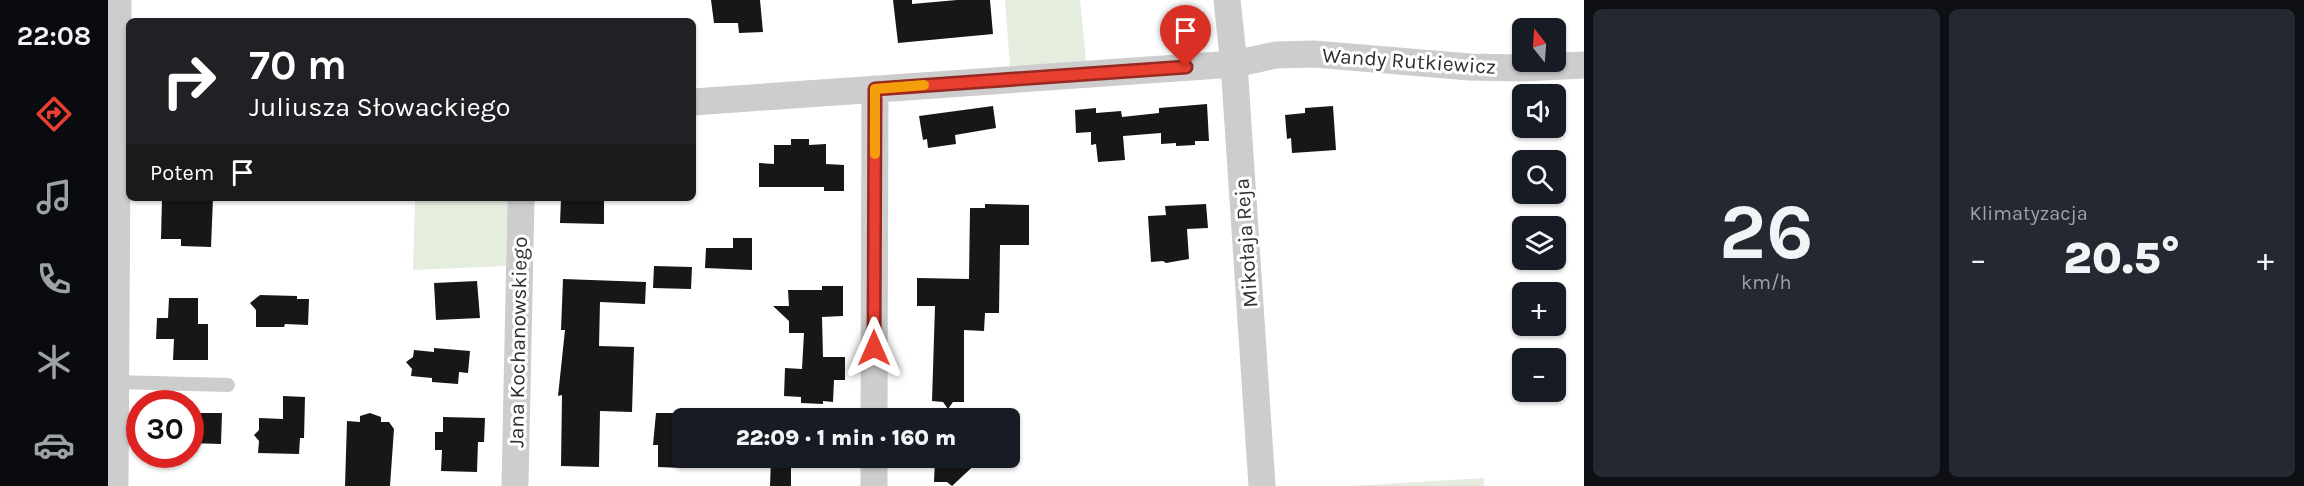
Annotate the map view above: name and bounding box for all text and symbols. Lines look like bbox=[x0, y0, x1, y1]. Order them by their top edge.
pin bbox=[1160, 5, 1211, 67]
icon: arrive bbox=[1169, 14, 1202, 47]
north arrow bbox=[1512, 18, 1566, 72]
map controls bbox=[1512, 18, 1566, 402]
text: 22:08 bbox=[17, 20, 91, 52]
text: 70 m bbox=[249, 40, 347, 90]
icon: right bbox=[150, 42, 228, 120]
street label: Wandy Rutkiewicz bbox=[1321, 43, 1497, 79]
button: sound bbox=[1512, 84, 1566, 138]
text: Juliusza Słowackiego bbox=[249, 91, 511, 123]
icon: directions bbox=[33, 93, 75, 135]
button: search bbox=[1512, 150, 1566, 204]
icon: arrive bbox=[226, 156, 259, 189]
text: Potem bbox=[150, 160, 214, 186]
icon: music bbox=[33, 176, 75, 218]
street label: Mikołaja Reja bbox=[1230, 177, 1262, 309]
text: 26 bbox=[1719, 186, 1814, 278]
text: Klimatyzacja bbox=[1970, 202, 2088, 225]
button: layers bbox=[1512, 216, 1566, 270]
text: 20.5° bbox=[2063, 232, 2180, 284]
street label: Jana Kochanowskiego bbox=[504, 236, 532, 448]
text: − bbox=[1970, 240, 1987, 278]
text: + bbox=[2257, 240, 2274, 278]
icon: phone bbox=[33, 258, 75, 300]
text: km/h bbox=[1741, 271, 1792, 294]
button: + bbox=[1512, 282, 1566, 336]
position arrow bbox=[842, 316, 906, 380]
icon: climate bbox=[33, 341, 75, 383]
button: − bbox=[1512, 348, 1566, 402]
speed limit sign: 30 bbox=[126, 390, 204, 468]
icon: car bbox=[33, 424, 75, 466]
text: 22:09 · 1 min · 160 m bbox=[736, 425, 956, 451]

